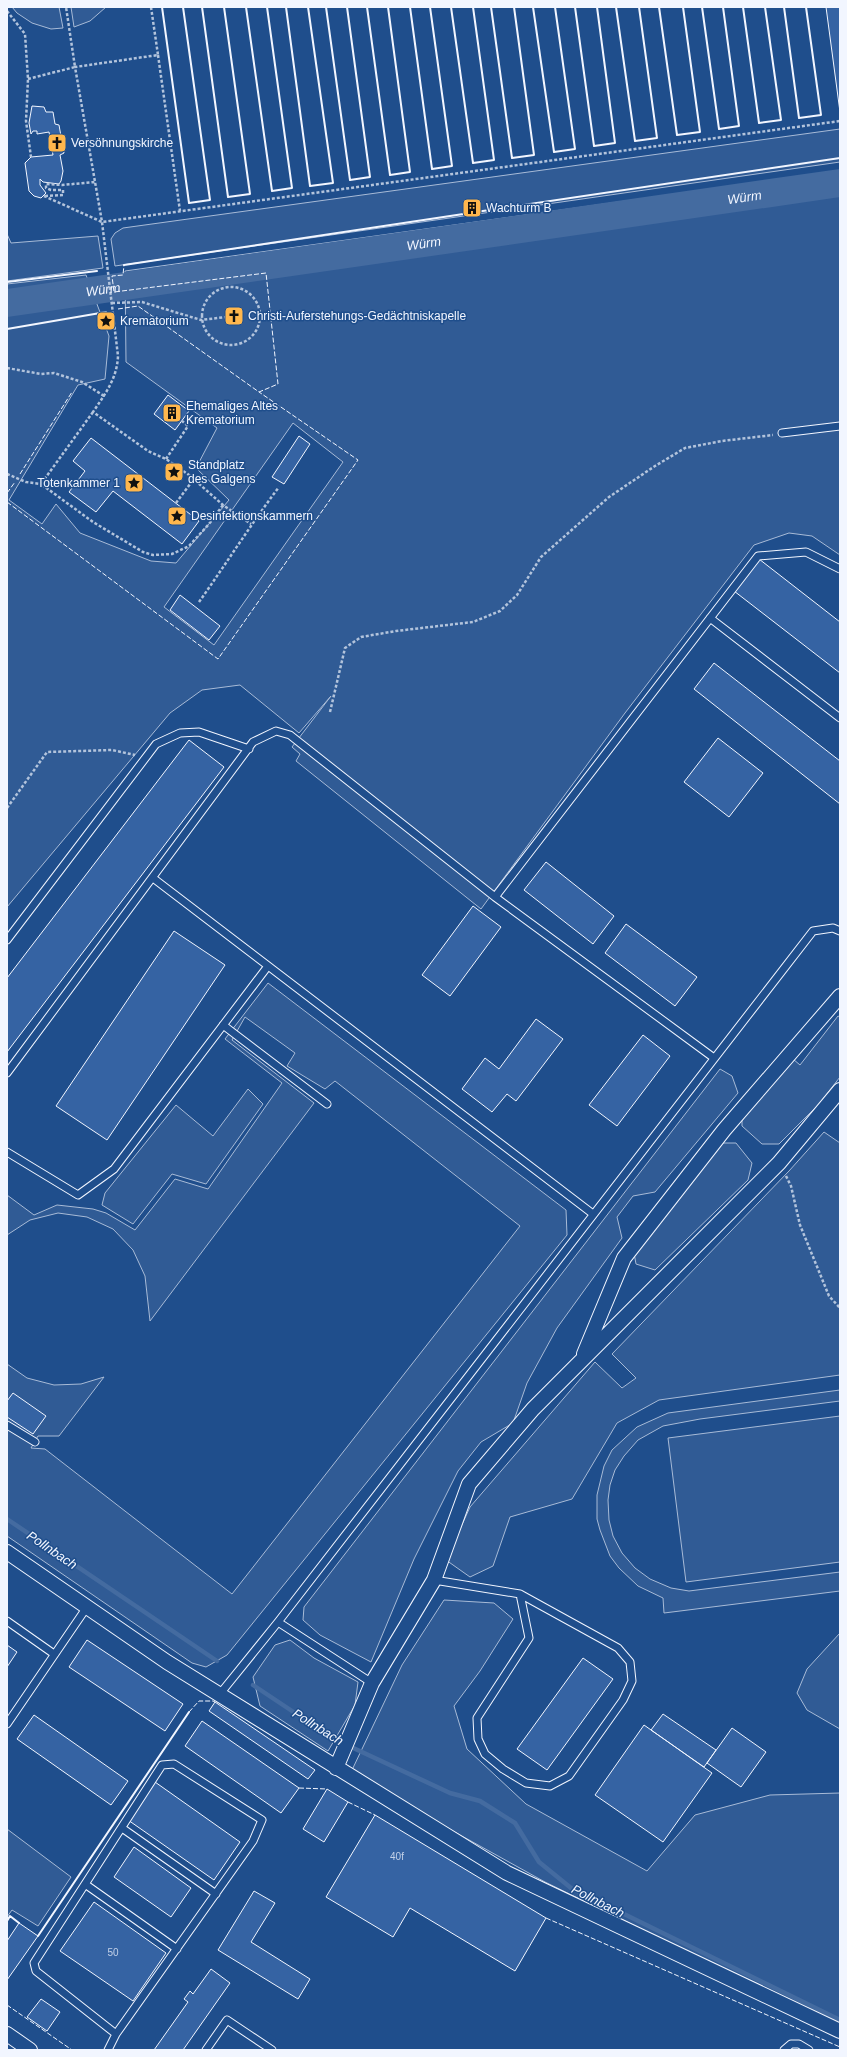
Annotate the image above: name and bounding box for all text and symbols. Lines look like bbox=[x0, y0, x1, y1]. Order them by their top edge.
church icon: Versöhnungskirche bbox=[46, 132, 68, 154]
place label: Versöhnungskirche bbox=[71, 136, 173, 150]
water label: Würm bbox=[726, 187, 763, 207]
building icon: Wachturm B bbox=[461, 197, 483, 219]
place label: Wachturm B bbox=[486, 201, 552, 215]
water label: Würm bbox=[405, 233, 442, 253]
water label: Würm bbox=[85, 279, 121, 299]
church icon: Christi-Auferstehungs-Gedächtniskapelle bbox=[223, 305, 245, 327]
place label: Christi-Auferstehungs-Gedächtniskapelle bbox=[248, 309, 466, 323]
place icon: Krematorium bbox=[95, 310, 117, 332]
place label: Krematorium bbox=[120, 314, 189, 328]
place label: Ehemaliges Altes Krematorium bbox=[186, 399, 278, 427]
building icon: Ehemaliges Altes Krematorium bbox=[161, 402, 183, 424]
place label: Standplatz des Galgens bbox=[188, 458, 255, 486]
place icon: Standplatz des Galgens bbox=[163, 461, 185, 483]
place icon: Totenkammer 1 bbox=[123, 472, 145, 494]
place label: Totenkammer 1 bbox=[37, 476, 120, 490]
place icon: Desinfektionskammern bbox=[166, 505, 188, 527]
place label: Desinfektionskammern bbox=[191, 509, 313, 523]
water label: Pollnbach bbox=[24, 1528, 80, 1572]
water label: Pollnbach bbox=[290, 1706, 346, 1748]
house number: 40f bbox=[390, 1851, 404, 1862]
water label: Pollnbach bbox=[569, 1881, 627, 1921]
house number: 50 bbox=[107, 1947, 119, 1958]

